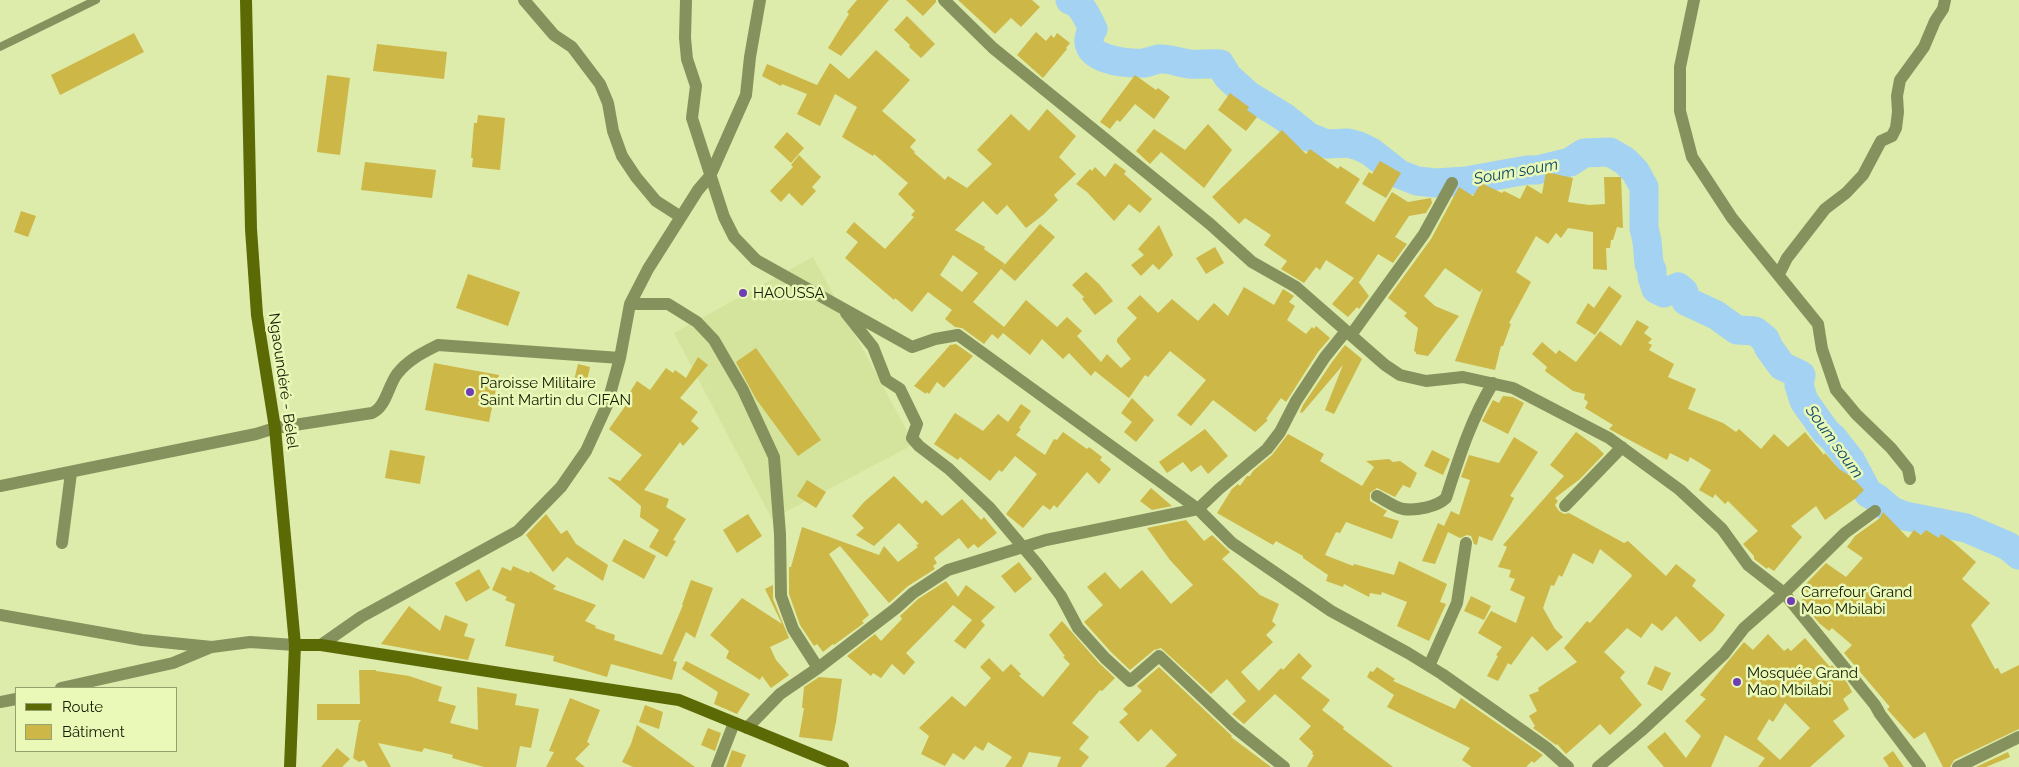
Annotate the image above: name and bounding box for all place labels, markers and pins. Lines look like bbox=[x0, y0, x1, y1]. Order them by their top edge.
place label: HAOUSSA bbox=[753, 284, 825, 302]
marker: HAOUSSA bbox=[737, 287, 749, 299]
place label: Paroisse Militaire Saint Martin du CIFAN bbox=[480, 374, 631, 409]
marker: Paroisse Militaire Saint Martin du CIFAN bbox=[464, 386, 476, 398]
place label: Carrefour Grand Mao Mbilabi bbox=[1801, 583, 1912, 618]
marker: Carrefour Grand Mao Mbilabi bbox=[1785, 595, 1797, 607]
place label: Mosquée Grand Mao Mbilabi bbox=[1747, 664, 1858, 699]
marker: Mosquée Grand Mao Mbilabi bbox=[1731, 676, 1743, 688]

